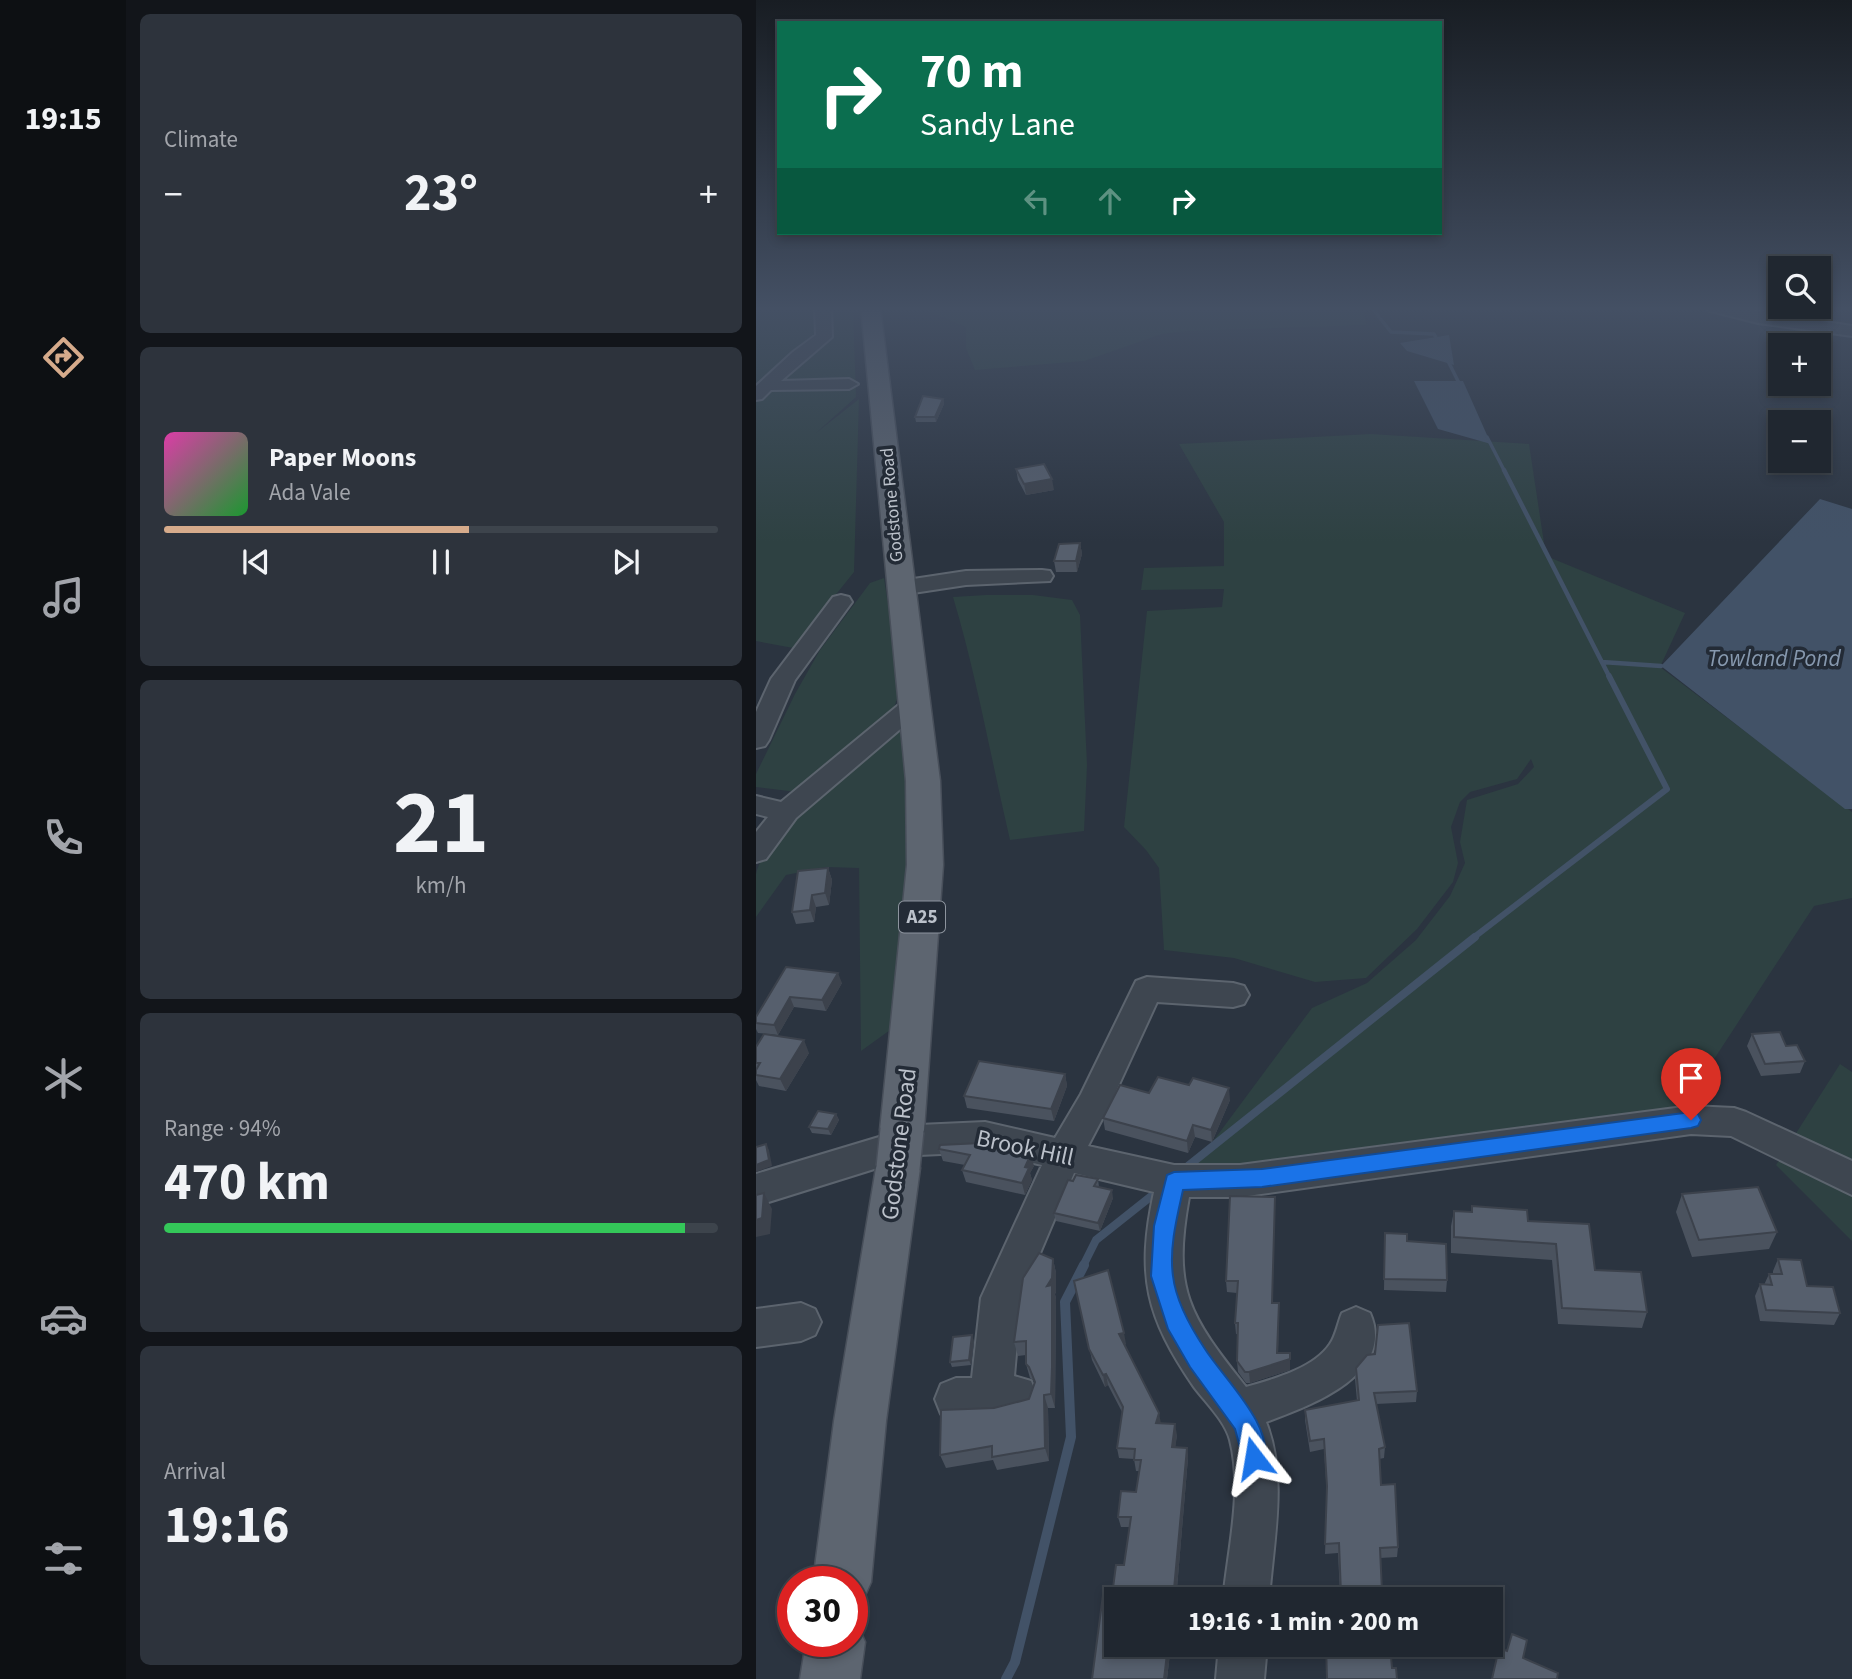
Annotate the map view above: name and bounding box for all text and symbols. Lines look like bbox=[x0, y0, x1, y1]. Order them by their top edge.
text: 70 m bbox=[920, 37, 1024, 107]
icon: right bbox=[805, 49, 896, 140]
text: 19:15 bbox=[24, 96, 102, 142]
text: Sandy Lane bbox=[920, 102, 1075, 148]
text: Climate bbox=[164, 123, 238, 156]
text: 23° bbox=[404, 157, 478, 231]
text: − bbox=[164, 168, 183, 222]
text: + bbox=[699, 168, 718, 222]
icon: left bbox=[1018, 182, 1056, 220]
icon: ahead bbox=[1091, 182, 1129, 220]
icon: right bbox=[1164, 182, 1202, 220]
map controls bbox=[1768, 256, 1831, 473]
button: search bbox=[1768, 256, 1831, 319]
icon: directions bbox=[39, 333, 88, 382]
button: + bbox=[1768, 333, 1831, 396]
button: − bbox=[1768, 410, 1831, 473]
text: Paper Moons bbox=[269, 439, 416, 476]
street label: Godstone Road bbox=[875, 447, 909, 563]
text: Ada Vale bbox=[269, 476, 351, 509]
icon: previous bbox=[237, 543, 275, 581]
icon: pause bbox=[422, 543, 460, 581]
icon: next bbox=[607, 543, 645, 581]
icon: music bbox=[39, 573, 88, 622]
water label: Towland Pond bbox=[1707, 642, 1841, 675]
text: 21 bbox=[393, 759, 489, 888]
icon: phone bbox=[39, 813, 88, 862]
text: km/h bbox=[415, 869, 467, 902]
road number: A25 bbox=[899, 902, 945, 932]
pin bbox=[1661, 1048, 1721, 1120]
icon: climate bbox=[39, 1054, 88, 1103]
icon: arrive bbox=[1672, 1059, 1710, 1097]
street label: Godstone Road bbox=[872, 1066, 926, 1222]
text: Range · 94% bbox=[164, 1112, 281, 1145]
street label: Brook Hill bbox=[973, 1121, 1077, 1175]
text: 470 km bbox=[164, 1146, 330, 1220]
icon: car bbox=[39, 1294, 88, 1343]
position arrow bbox=[1217, 1421, 1291, 1495]
text: Arrival bbox=[164, 1455, 226, 1488]
text: 19:16 bbox=[164, 1489, 289, 1563]
icon: filters bbox=[39, 1534, 88, 1583]
speed limit sign: 30 bbox=[777, 1566, 868, 1657]
text: 19:16 · 1 min · 200 m bbox=[1188, 1603, 1419, 1640]

